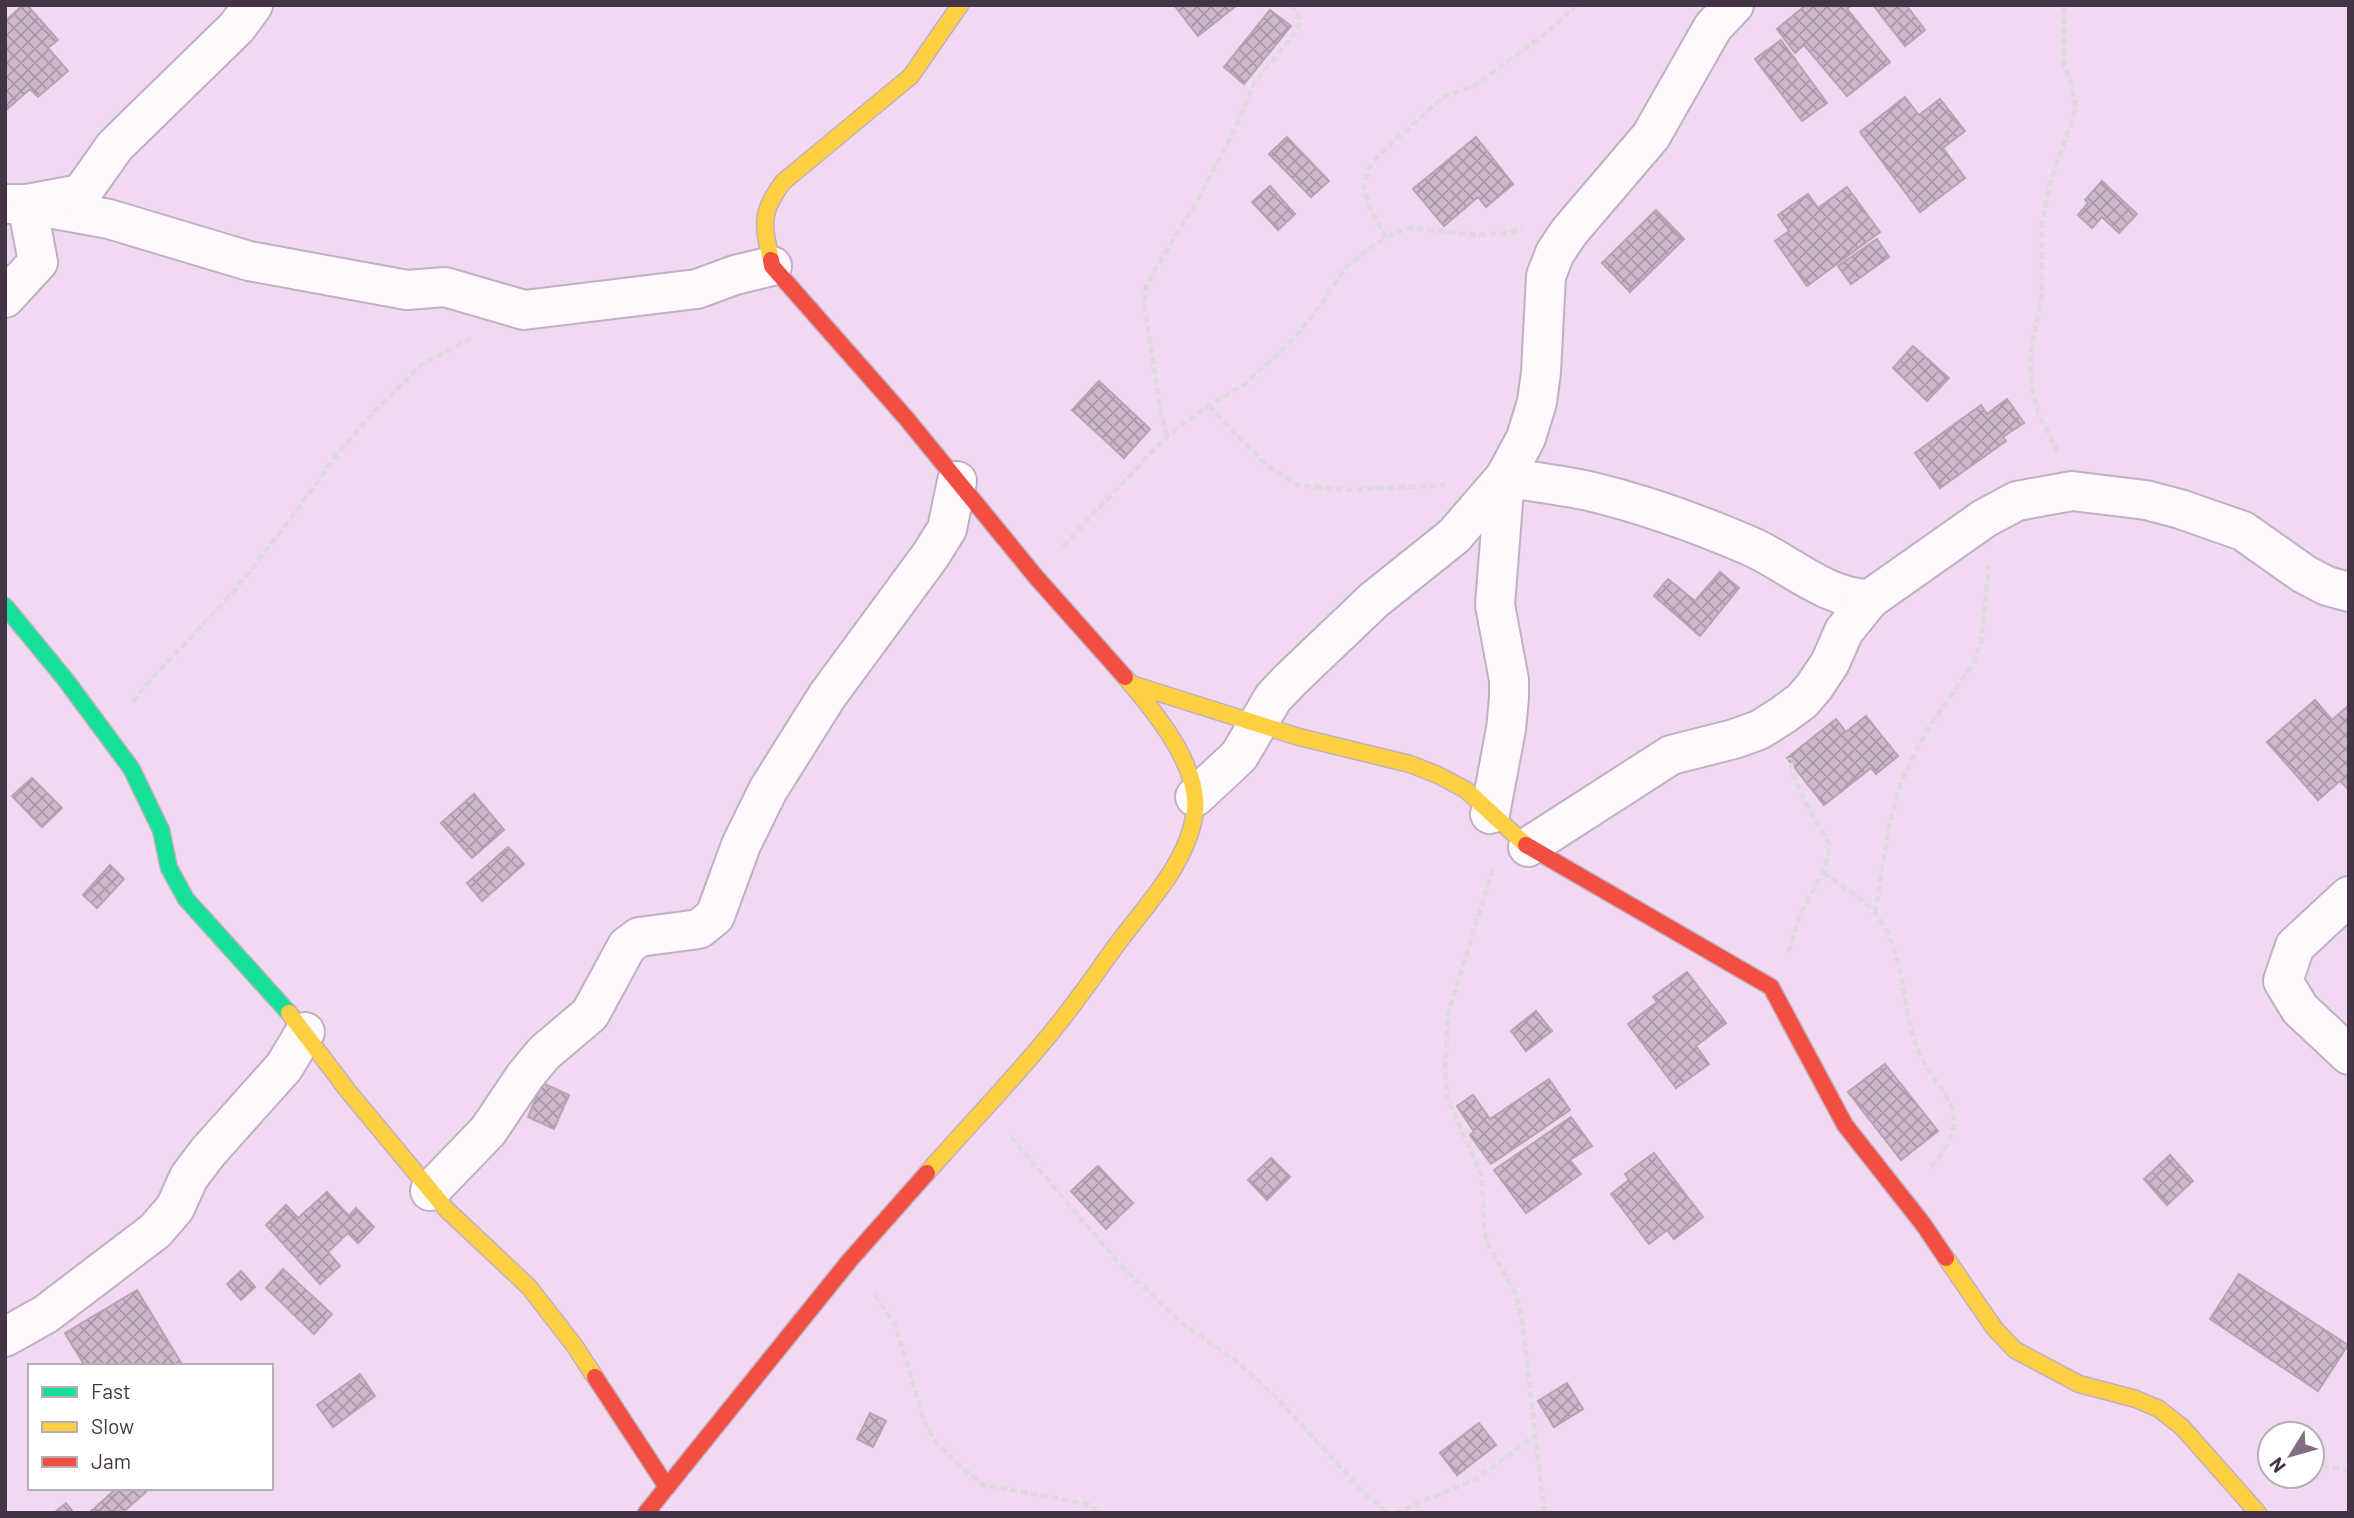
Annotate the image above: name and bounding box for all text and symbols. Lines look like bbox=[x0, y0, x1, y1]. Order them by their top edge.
legend bbox=[28, 1364, 273, 1490]
text: Fast bbox=[91, 1378, 131, 1403]
text: Slow bbox=[91, 1413, 134, 1438]
north arrow bbox=[2256, 1420, 2326, 1490]
text: Jam bbox=[91, 1448, 131, 1473]
text: N bbox=[2264, 1454, 2290, 1478]

